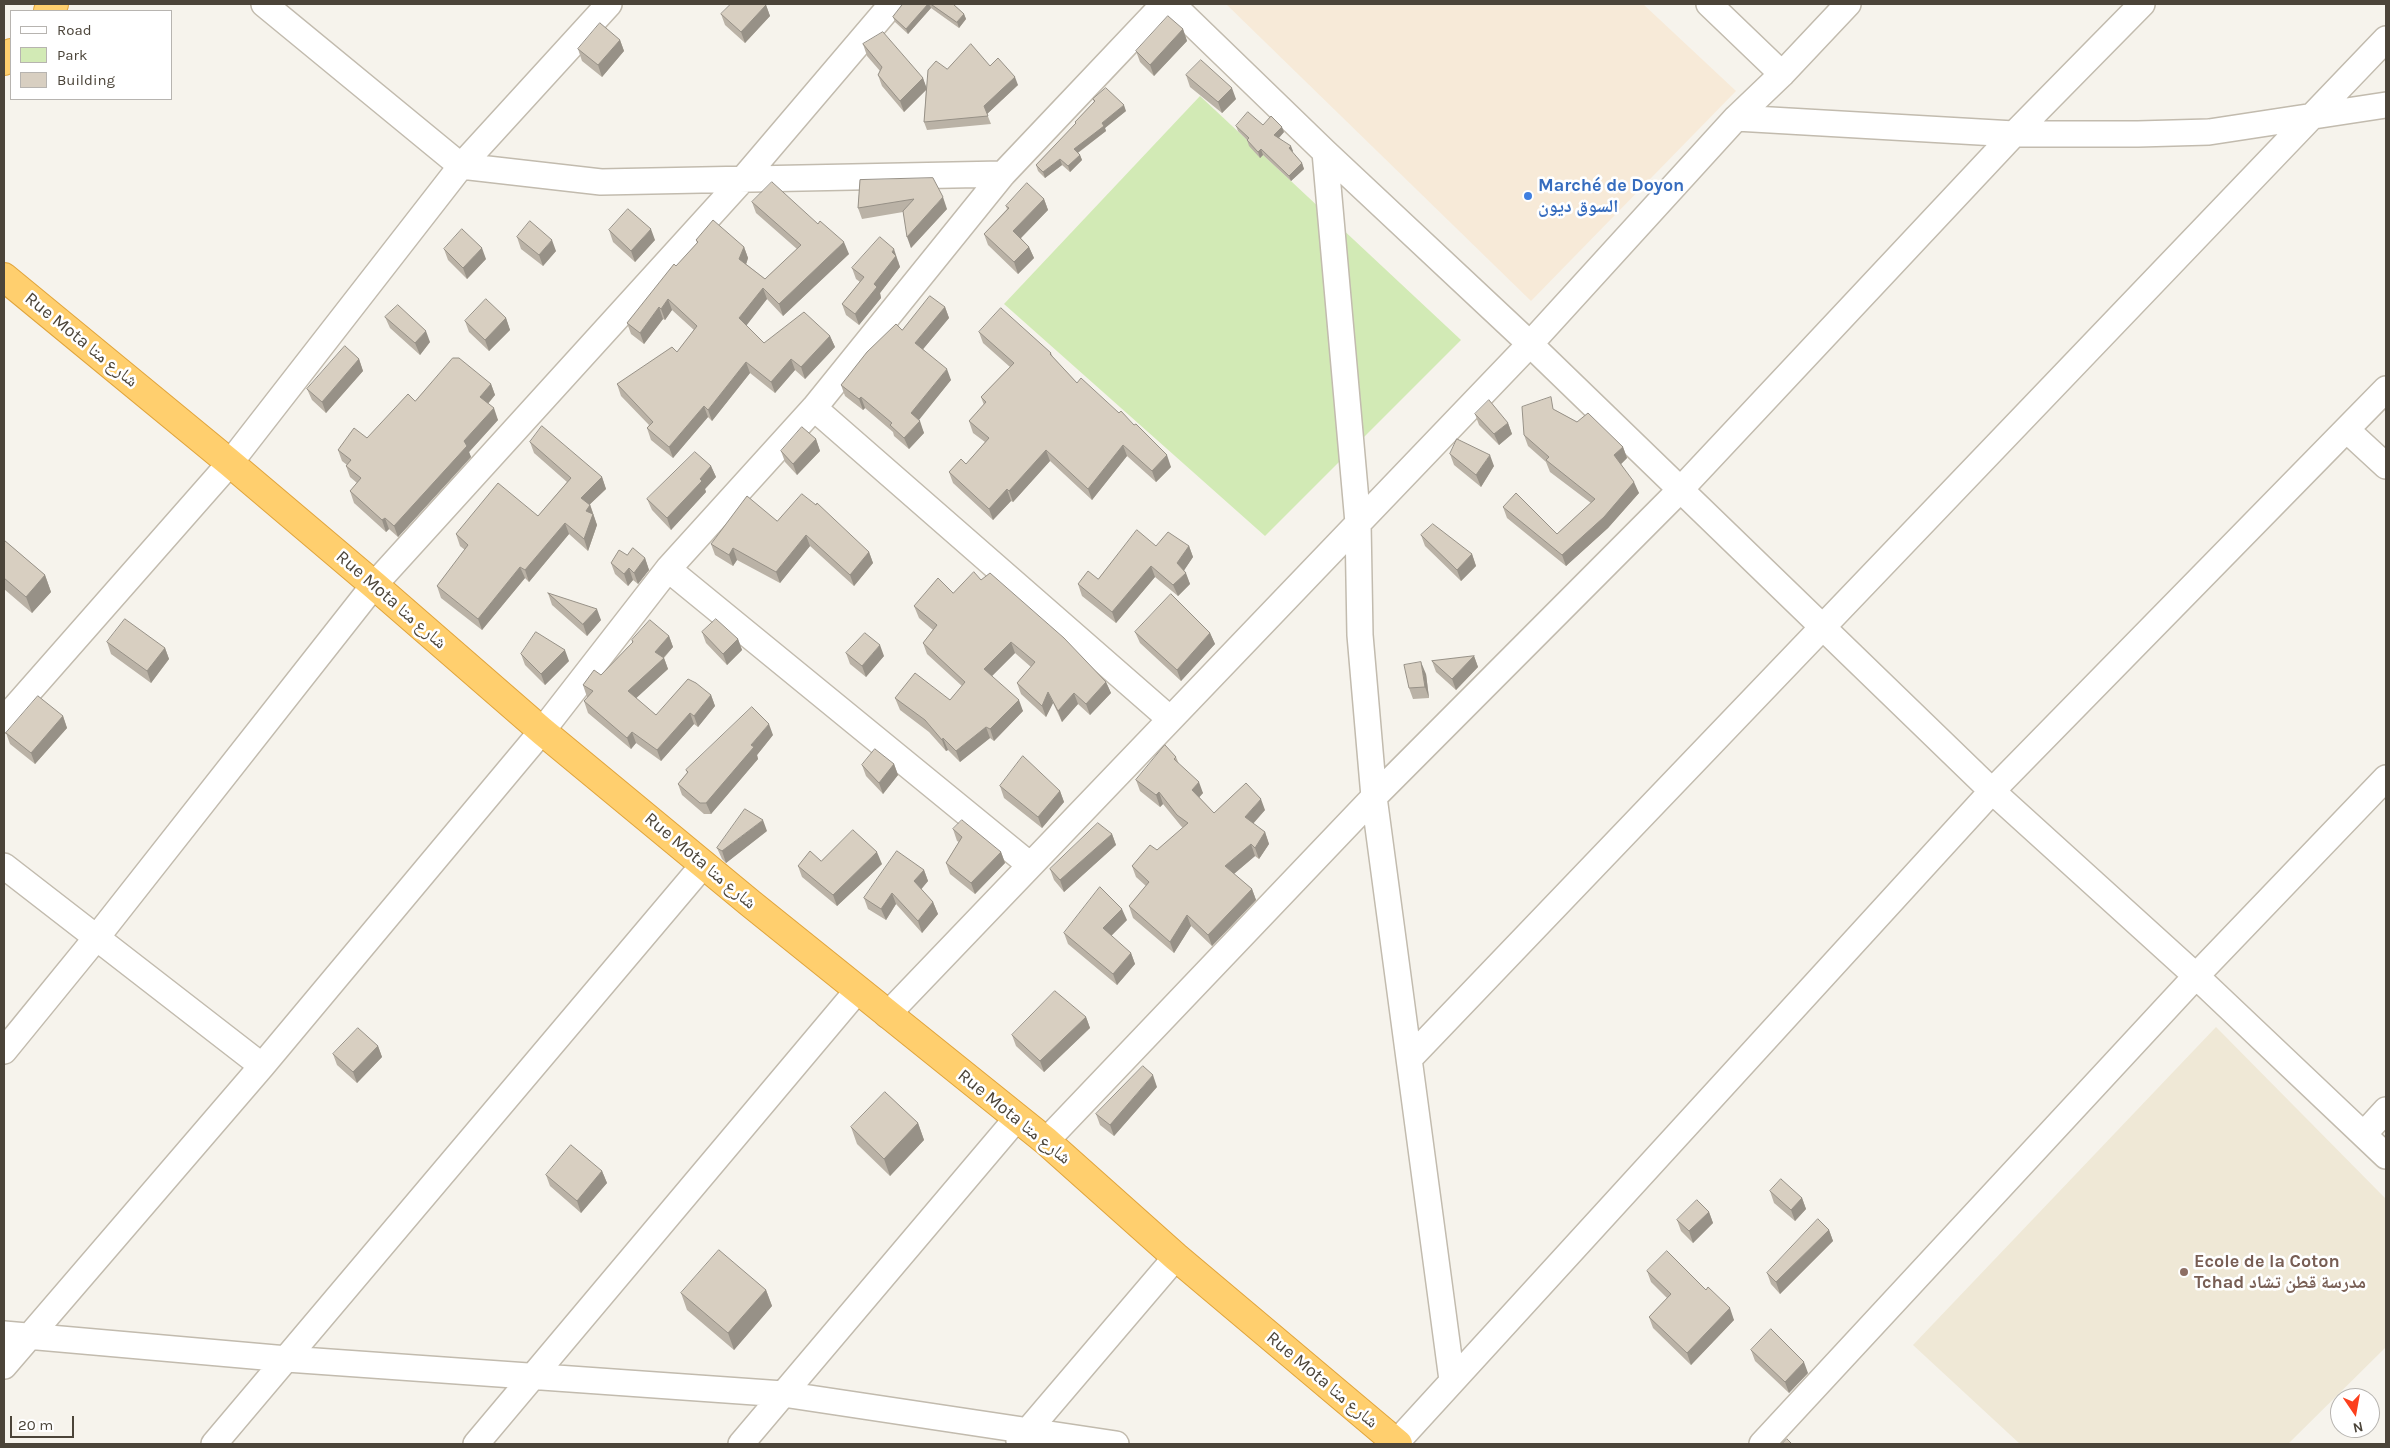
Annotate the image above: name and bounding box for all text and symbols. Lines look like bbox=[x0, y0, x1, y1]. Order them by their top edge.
legend bbox=[10, 10, 172, 100]
text: Road bbox=[57, 21, 92, 39]
text: Park bbox=[57, 46, 87, 64]
text: Building bbox=[57, 71, 115, 89]
place label: Marché de Doyon السوق ديون bbox=[1538, 175, 1684, 218]
marker: Marché de Doyon السوق ديون bbox=[1522, 190, 1534, 202]
street label: Rue Mota شارع متا bbox=[20, 288, 142, 392]
street label: Rue Mota شارع متا bbox=[331, 546, 451, 654]
street label: Rue Mota شارع متا bbox=[640, 808, 760, 914]
street label: Rue Mota شارع متا bbox=[953, 1065, 1075, 1169]
place label: Ecole de la Coton Tchad مدرسة قطن تشاد bbox=[2194, 1251, 2366, 1294]
marker: Ecole de la Coton Tchad مدرسة قطن تشاد bbox=[2178, 1266, 2190, 1278]
street label: Rue Mota شارع متا bbox=[1262, 1327, 1382, 1433]
north arrow bbox=[2330, 1388, 2380, 1438]
scale bar bbox=[12, 1406, 76, 1438]
text: 20 m bbox=[18, 1416, 53, 1434]
text: N bbox=[2351, 1418, 2365, 1437]

